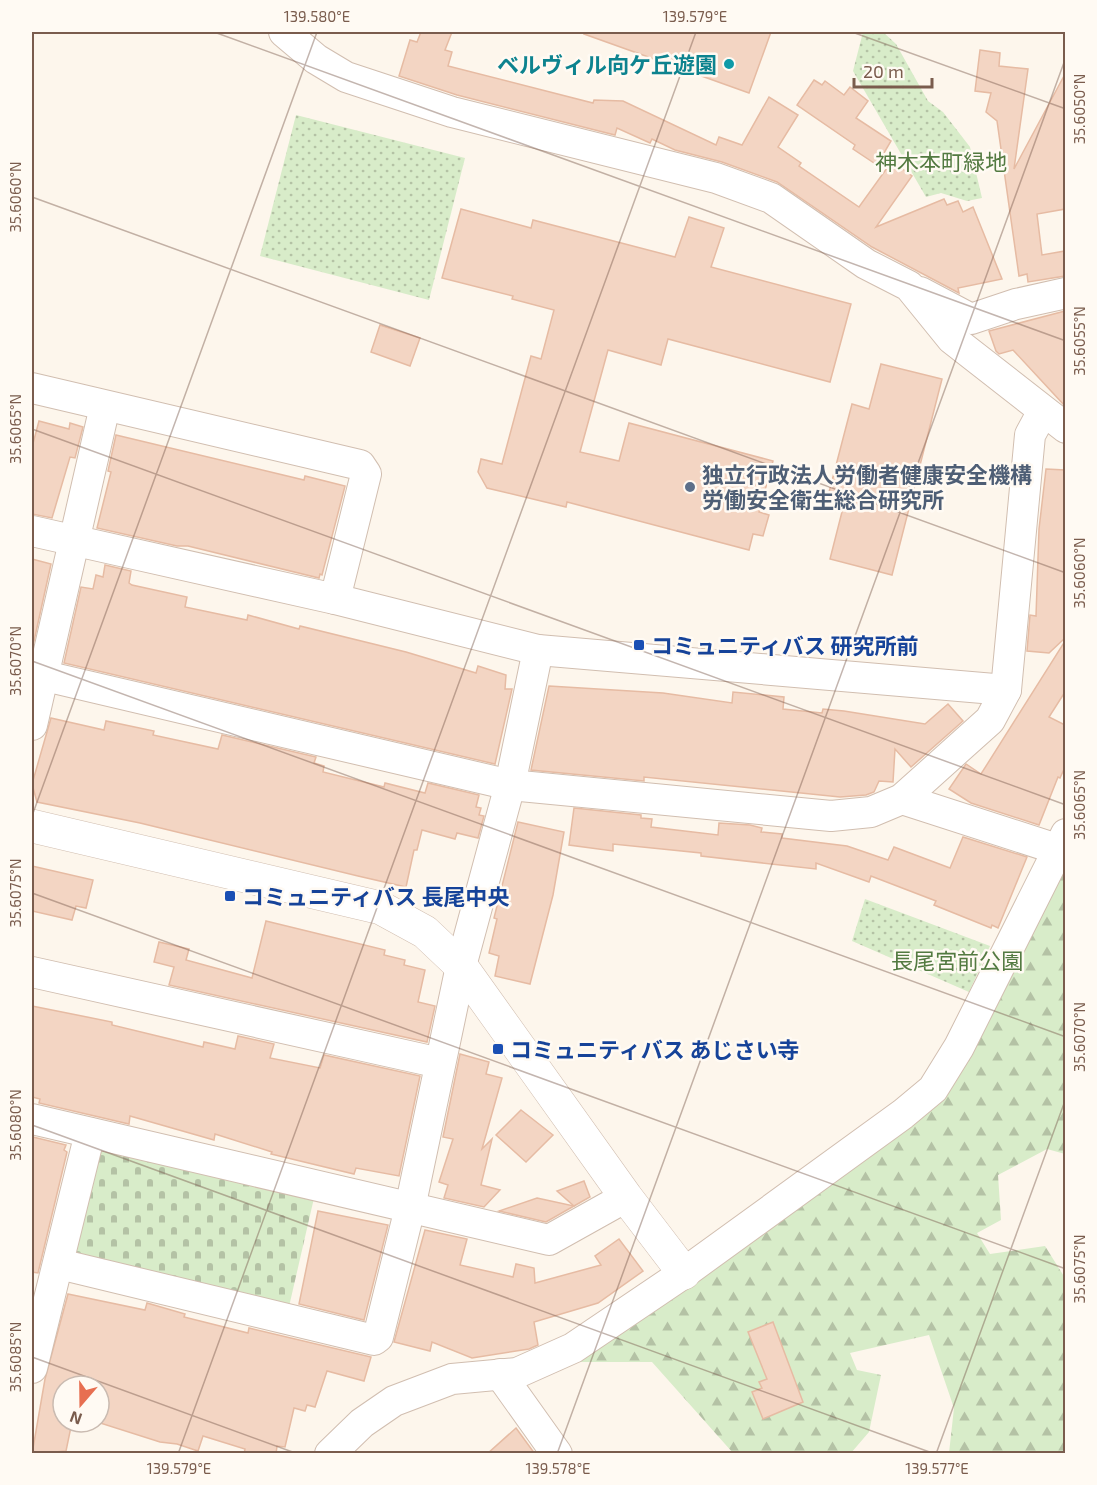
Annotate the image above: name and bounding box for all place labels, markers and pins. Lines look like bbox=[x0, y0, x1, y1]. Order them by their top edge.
place label: ベルヴィル向ケ丘遊園 bbox=[497, 51, 717, 77]
marker: ベルヴィル向ケ丘遊園 bbox=[722, 57, 736, 71]
place label: 独立行政法人労働者健康安全機構 労働安全衛生総合研究所 bbox=[702, 461, 1032, 512]
marker: 独立行政法人労働者健康安全機構 労働安全衛生総合研究所 bbox=[683, 480, 697, 494]
place label: コミュニティバス 研究所前 bbox=[651, 632, 918, 658]
marker: コミュニティバス 研究所前 bbox=[632, 638, 646, 652]
place label: コミュニティバス 長尾中央 bbox=[242, 883, 509, 909]
marker: コミュニティバス 長尾中央 bbox=[223, 889, 237, 903]
place label: コミュニティバス あじさい寺 bbox=[510, 1036, 799, 1062]
marker: コミュニティバス あじさい寺 bbox=[491, 1042, 505, 1056]

